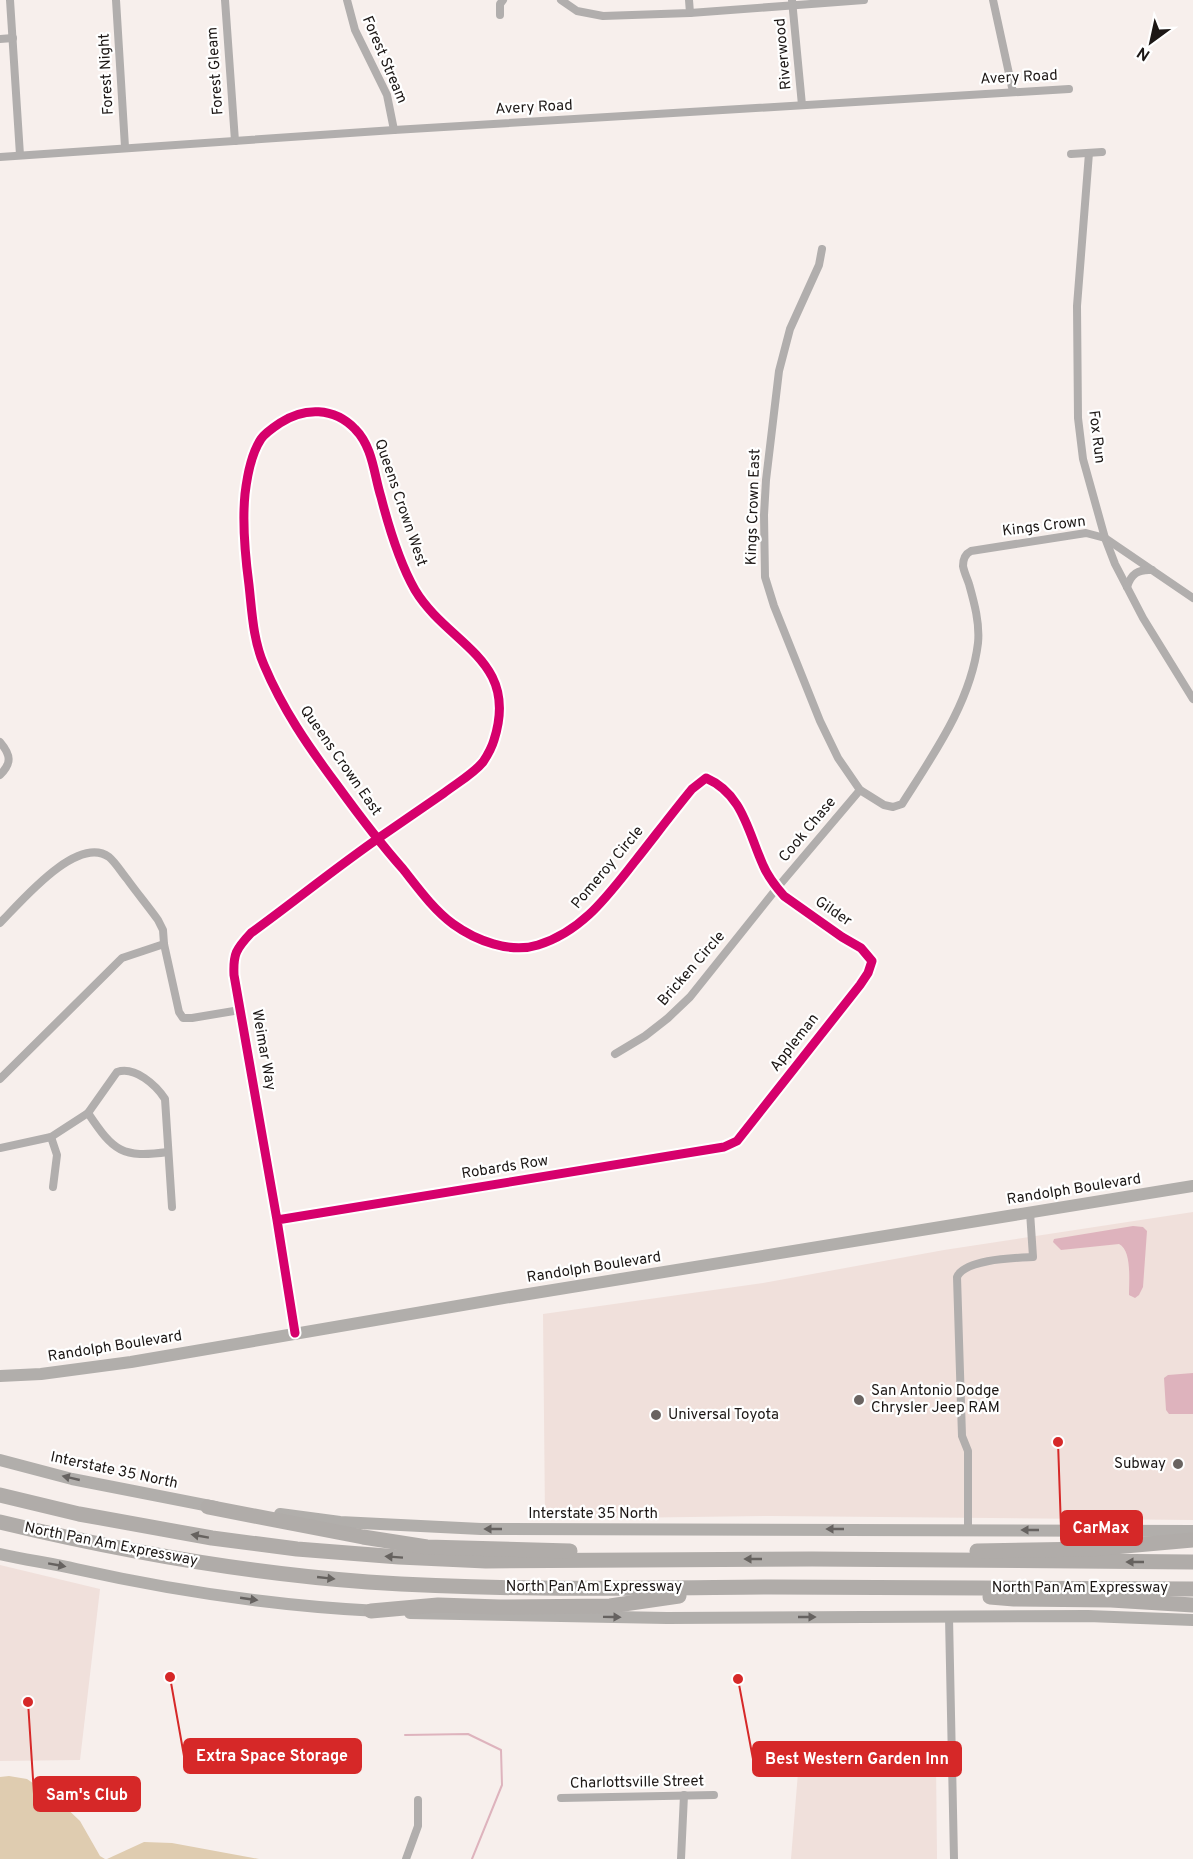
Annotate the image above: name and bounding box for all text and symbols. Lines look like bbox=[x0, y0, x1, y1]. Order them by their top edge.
north arrow bbox=[1121, 12, 1181, 72]
street label: Forest Stream bbox=[357, 13, 411, 107]
street label: Riverwood bbox=[771, 17, 797, 91]
street label: Forest Gleam bbox=[203, 26, 229, 116]
street label: Forest Night bbox=[95, 33, 119, 115]
text: N bbox=[1134, 41, 1154, 64]
street label: Avery Road bbox=[980, 66, 1058, 90]
street label: Avery Road bbox=[495, 96, 573, 120]
street label: Fox Run bbox=[1083, 409, 1109, 465]
street label: Queens Crown West bbox=[369, 437, 431, 569]
street label: Kings Crown East bbox=[742, 448, 766, 566]
street label: Kings Crown bbox=[1001, 512, 1087, 542]
street label: Queens Crown East bbox=[295, 702, 385, 820]
street label: Cook Chase bbox=[775, 794, 841, 866]
street label: Pomeroy Circle bbox=[568, 823, 648, 913]
street label: Gilder bbox=[811, 893, 855, 931]
street label: Bricken Circle bbox=[654, 928, 730, 1010]
street label: Weimar Way bbox=[247, 1008, 279, 1092]
street label: Appleman bbox=[766, 1010, 824, 1076]
street label: Robards Row bbox=[460, 1152, 550, 1184]
street label: Randolph Boulevard bbox=[1006, 1170, 1142, 1210]
street label: Randolph Boulevard bbox=[526, 1248, 662, 1288]
street label: Randolph Boulevard bbox=[47, 1327, 183, 1367]
place label: San Antonio Dodge Chrysler Jeep RAM bbox=[871, 1382, 1000, 1418]
marker: San Antonio Dodge Chrysler Jeep RAM bbox=[852, 1393, 866, 1407]
place label: Universal Toyota bbox=[668, 1406, 779, 1425]
marker: Universal Toyota bbox=[649, 1408, 663, 1422]
street label: Interstate 35 North bbox=[49, 1448, 179, 1494]
place label: Subway bbox=[1114, 1455, 1166, 1474]
marker: Subway bbox=[1171, 1457, 1185, 1471]
one-way arrow bbox=[61, 1473, 80, 1482]
street label: Interstate 35 North bbox=[528, 1505, 658, 1524]
callout: CarMax bbox=[1061, 1511, 1142, 1545]
street label: North Pan Am Expressway bbox=[23, 1519, 199, 1571]
text: CarMax bbox=[1072, 1519, 1130, 1539]
one-way arrow bbox=[483, 1524, 502, 1534]
one-way arrow bbox=[825, 1524, 844, 1534]
one-way arrow bbox=[1020, 1525, 1039, 1535]
one-way arrow bbox=[191, 1531, 210, 1540]
one-way arrow bbox=[385, 1552, 404, 1561]
one-way arrow bbox=[744, 1554, 763, 1564]
one-way arrow bbox=[1125, 1557, 1144, 1567]
one-way arrow bbox=[48, 1561, 67, 1570]
one-way arrow bbox=[317, 1573, 336, 1582]
street label: North Pan Am Expressway bbox=[506, 1578, 682, 1597]
street label: North Pan Am Expressway bbox=[992, 1579, 1168, 1598]
one-way arrow bbox=[240, 1595, 259, 1604]
one-way arrow bbox=[602, 1612, 621, 1622]
one-way arrow bbox=[797, 1612, 816, 1622]
callout: Extra Space Storage bbox=[184, 1739, 361, 1773]
callout: Best Western Garden Inn bbox=[753, 1742, 961, 1776]
text: Extra Space Storage bbox=[196, 1747, 348, 1767]
text: Best Western Garden Inn bbox=[765, 1750, 949, 1770]
street label: Charlottsville Street bbox=[570, 1772, 704, 1794]
callout: Sam's Club bbox=[34, 1777, 140, 1811]
text: Sam's Club bbox=[46, 1786, 128, 1806]

